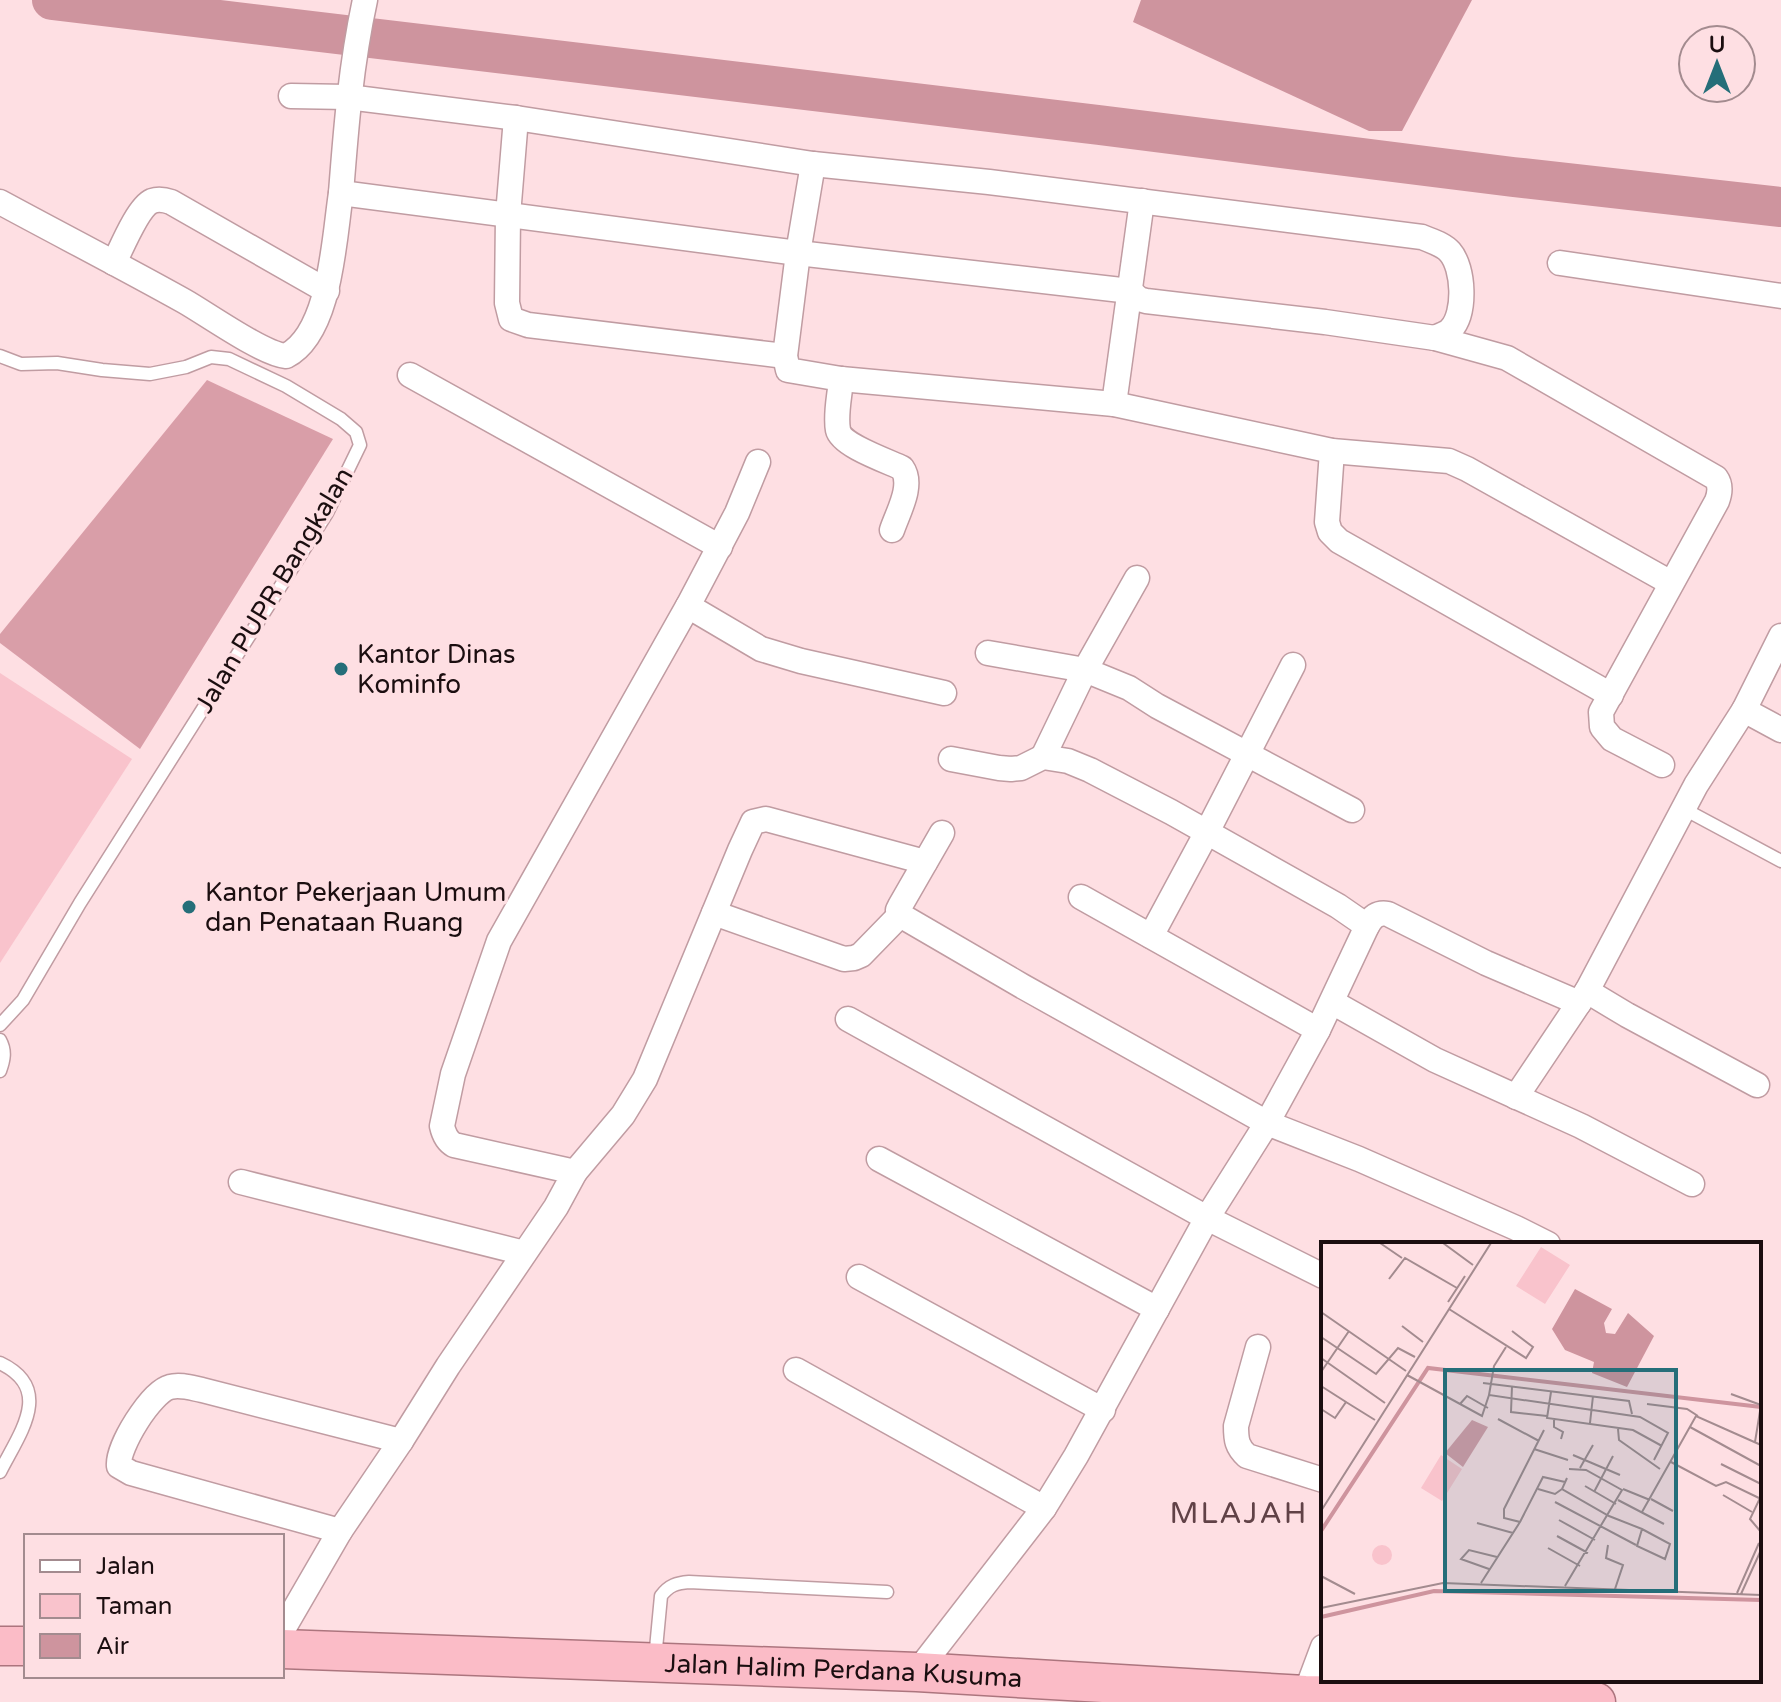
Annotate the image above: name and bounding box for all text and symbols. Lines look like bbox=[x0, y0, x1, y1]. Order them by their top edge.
north arrow bbox=[1677, 24, 1757, 104]
text: U bbox=[1709, 32, 1725, 58]
street label: Jalan PUPR Bangkalan bbox=[188, 462, 360, 718]
place label: Kantor Dinas Kominfo bbox=[357, 639, 516, 700]
marker: Kantor Dinas Kominfo bbox=[332, 660, 350, 678]
place label: Kantor Pekerjaan Umum dan Penataan Ruang bbox=[205, 877, 506, 938]
marker: Kantor Pekerjaan Umum dan Penataan Ruang bbox=[180, 898, 198, 916]
inset map bbox=[1321, 1242, 1761, 1682]
district label: MLAJAH bbox=[1169, 1495, 1309, 1532]
legend bbox=[24, 1534, 284, 1678]
text: Jalan bbox=[96, 1552, 155, 1581]
text: Taman bbox=[96, 1592, 172, 1621]
text: Air bbox=[96, 1632, 130, 1661]
street label: Jalan Halim Perdana Kusuma bbox=[664, 1647, 1023, 1694]

